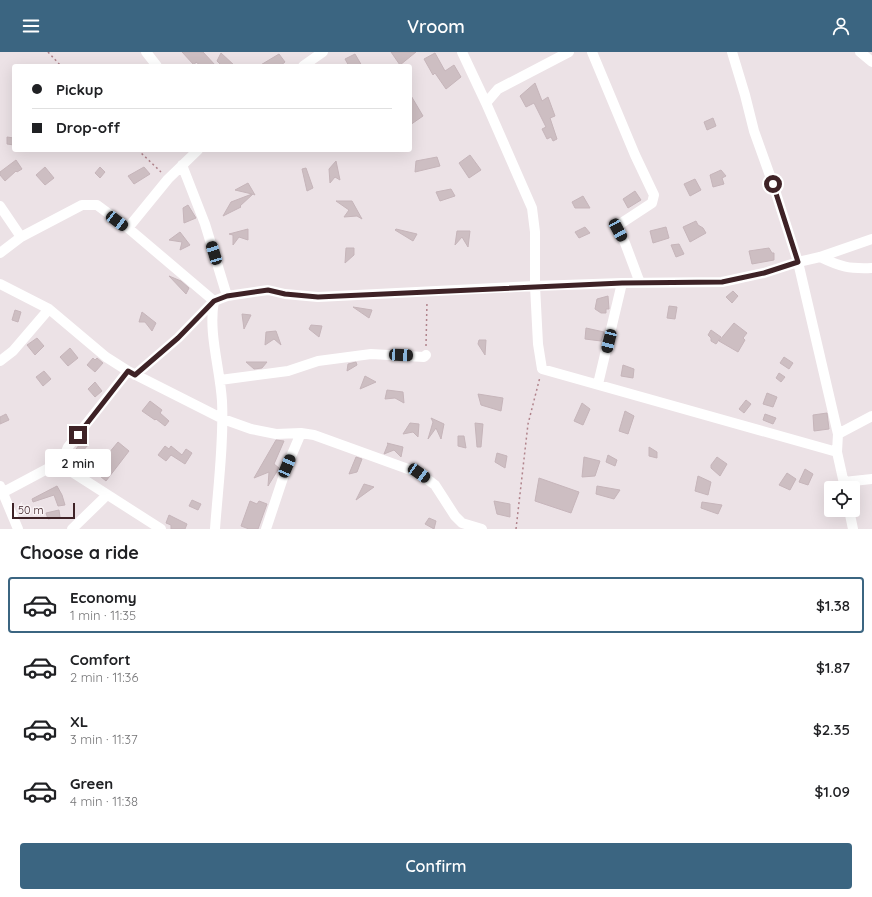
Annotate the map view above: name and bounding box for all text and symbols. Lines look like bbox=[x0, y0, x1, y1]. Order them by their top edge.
icon: menu bbox=[20, 15, 42, 37]
text: Vroom bbox=[407, 15, 465, 38]
icon: person bbox=[830, 15, 852, 37]
text: Pickup bbox=[56, 80, 103, 99]
text: Drop-off bbox=[56, 118, 120, 137]
route start bbox=[764, 175, 782, 193]
car bbox=[104, 209, 130, 233]
car bbox=[607, 217, 629, 243]
car bbox=[205, 240, 223, 266]
car bbox=[600, 328, 618, 354]
car bbox=[389, 348, 413, 362]
route end bbox=[69, 426, 87, 444]
callout: 2 min bbox=[45, 449, 111, 477]
car bbox=[277, 453, 297, 479]
text: 2 min bbox=[61, 455, 95, 471]
car bbox=[406, 461, 432, 485]
map controls bbox=[824, 481, 860, 517]
button: locate bbox=[824, 481, 860, 517]
scale bar bbox=[12, 501, 75, 520]
text: 50 m bbox=[18, 503, 44, 517]
text: Choose a ride bbox=[20, 541, 139, 564]
icon: car bbox=[22, 587, 58, 623]
text: Economy bbox=[70, 588, 137, 607]
text: $1.38 bbox=[816, 596, 850, 615]
text: 1 min · 11:35 bbox=[70, 607, 136, 623]
icon: car bbox=[22, 649, 58, 685]
text: Comfort bbox=[70, 650, 131, 669]
text: $1.87 bbox=[816, 658, 850, 677]
text: 2 min · 11:36 bbox=[70, 669, 138, 685]
icon: car bbox=[22, 711, 58, 747]
text: XL bbox=[70, 712, 88, 731]
text: $2.35 bbox=[813, 720, 850, 739]
text: 3 min · 11:37 bbox=[70, 731, 138, 747]
icon: car bbox=[22, 773, 58, 809]
text: Green bbox=[70, 774, 113, 793]
text: $1.09 bbox=[814, 782, 850, 801]
text: 4 min · 11:38 bbox=[70, 793, 138, 809]
button: Confirm bbox=[20, 843, 852, 889]

